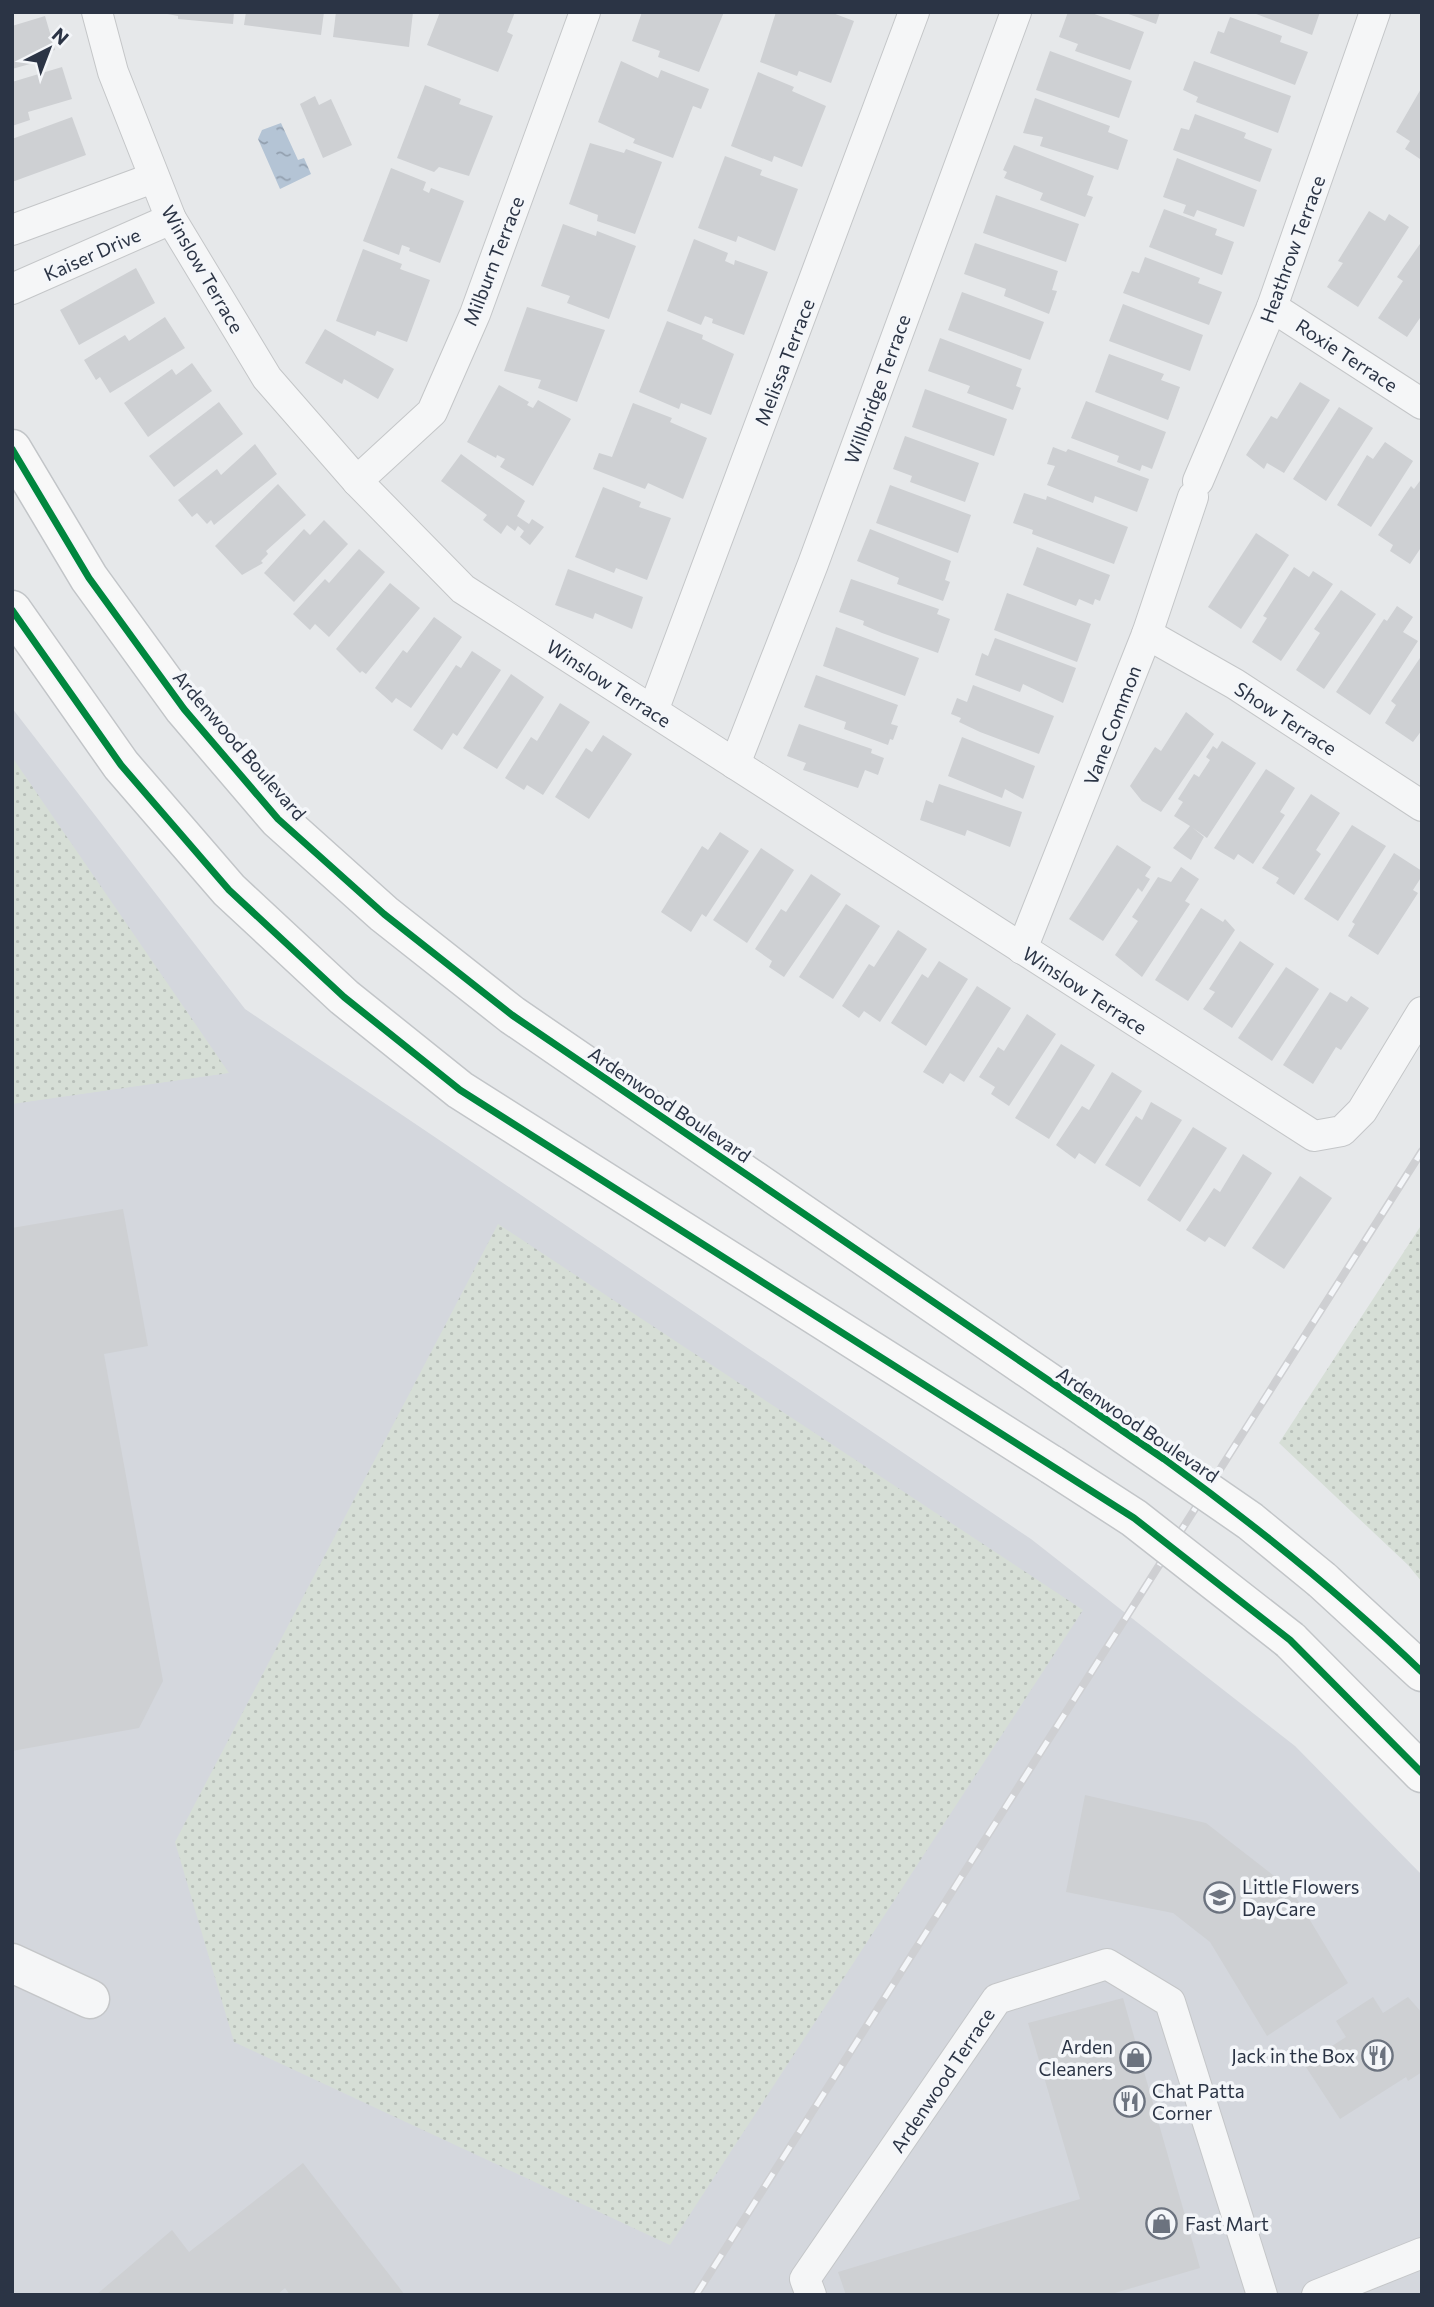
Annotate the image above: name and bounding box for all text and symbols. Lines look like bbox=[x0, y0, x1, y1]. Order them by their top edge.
north arrow bbox=[14, 14, 84, 84]
text: N bbox=[48, 23, 74, 49]
street label: Heathrow Terrace bbox=[1255, 172, 1329, 326]
street label: Milburn Terrace bbox=[458, 193, 528, 329]
street label: Winslow Terrace bbox=[157, 201, 249, 337]
street label: Kaiser Drive bbox=[40, 222, 144, 286]
street label: Melissa Terrace bbox=[749, 295, 819, 429]
street label: Willbridge Terrace bbox=[839, 311, 915, 467]
street label: Roxie Terrace bbox=[1292, 314, 1402, 396]
street label: Winslow Terrace bbox=[543, 634, 675, 732]
street label: Vane Common bbox=[1079, 662, 1145, 788]
street label: Ardenwood Boulevard bbox=[169, 665, 311, 825]
street label: Show Terrace bbox=[1231, 676, 1341, 760]
street label: Winslow Terrace bbox=[1019, 941, 1151, 1039]
street label: Ardenwood Boulevard bbox=[584, 1041, 756, 1167]
street label: Ardenwood Boulevard bbox=[1052, 1361, 1224, 1487]
place label: Little Flowers DayCare bbox=[1242, 1875, 1359, 1920]
school or university icon: Little Flowers DayCare bbox=[1202, 1880, 1236, 1914]
street label: Ardenwood Terrace bbox=[885, 2003, 999, 2157]
place label: Arden Cleaners bbox=[1038, 2035, 1113, 2080]
restaurant icon: Jack in the Box bbox=[1361, 2038, 1395, 2072]
shop icon: Arden Cleaners bbox=[1119, 2040, 1153, 2074]
place label: Jack in the Box bbox=[1231, 2044, 1355, 2067]
place label: Chat Patta Corner bbox=[1152, 2079, 1245, 2124]
restaurant icon: Chat Patta Corner bbox=[1112, 2084, 1146, 2118]
shop icon: Fast Mart bbox=[1145, 2206, 1179, 2240]
place label: Fast Mart bbox=[1185, 2212, 1269, 2235]

